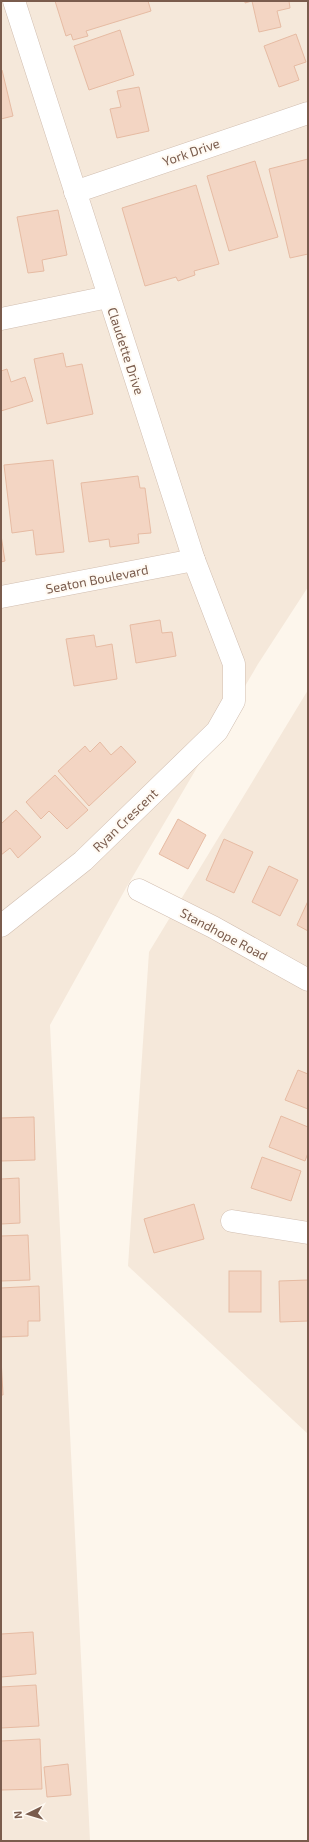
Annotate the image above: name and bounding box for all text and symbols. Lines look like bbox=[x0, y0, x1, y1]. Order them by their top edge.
street label: York Drive bbox=[160, 135, 222, 169]
street label: Claudette Drive bbox=[104, 305, 148, 397]
street label: Seaton Boulevard bbox=[44, 561, 150, 597]
street label: Ryan Crescent bbox=[89, 785, 161, 855]
street label: Standhope Road bbox=[178, 904, 270, 964]
north arrow bbox=[8, 1794, 48, 1834]
text: N bbox=[11, 1810, 24, 1819]

